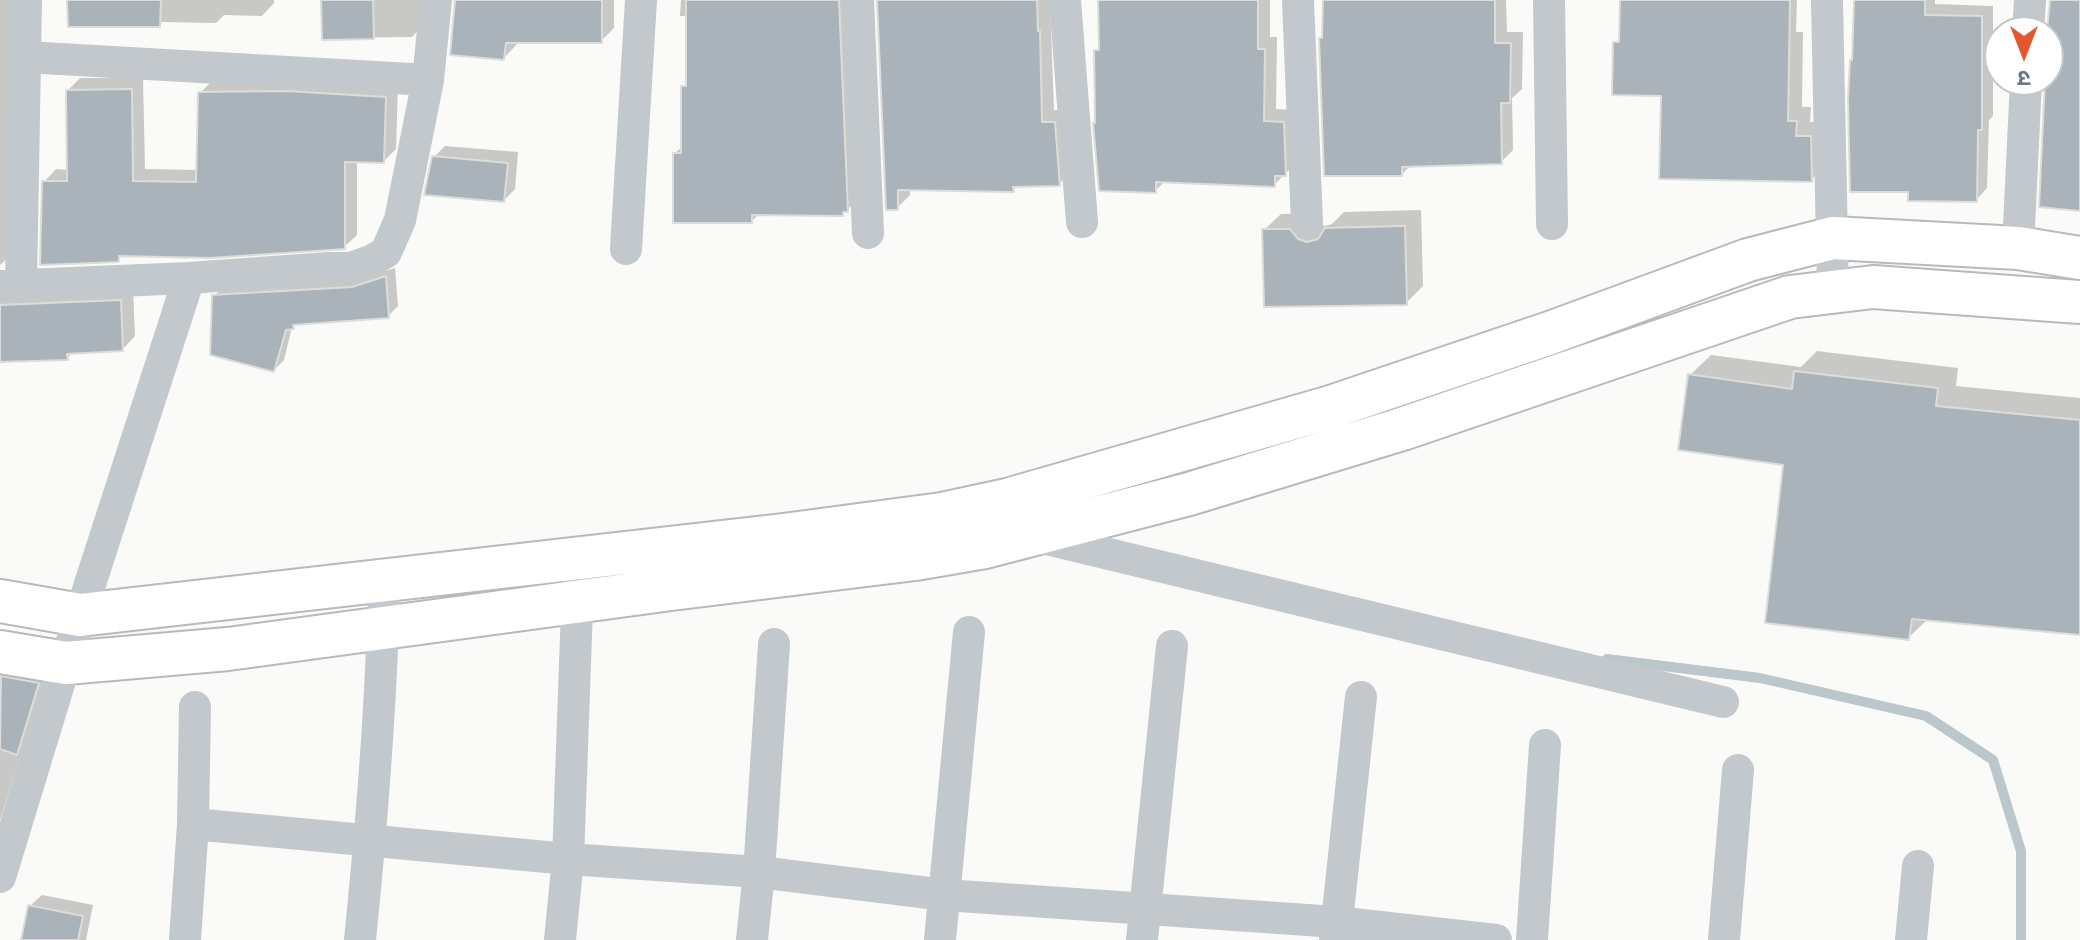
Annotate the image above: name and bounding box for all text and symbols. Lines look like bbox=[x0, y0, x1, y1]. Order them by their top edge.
north arrow bbox=[1984, 16, 2064, 96]
text: उ bbox=[2018, 66, 2030, 91]

